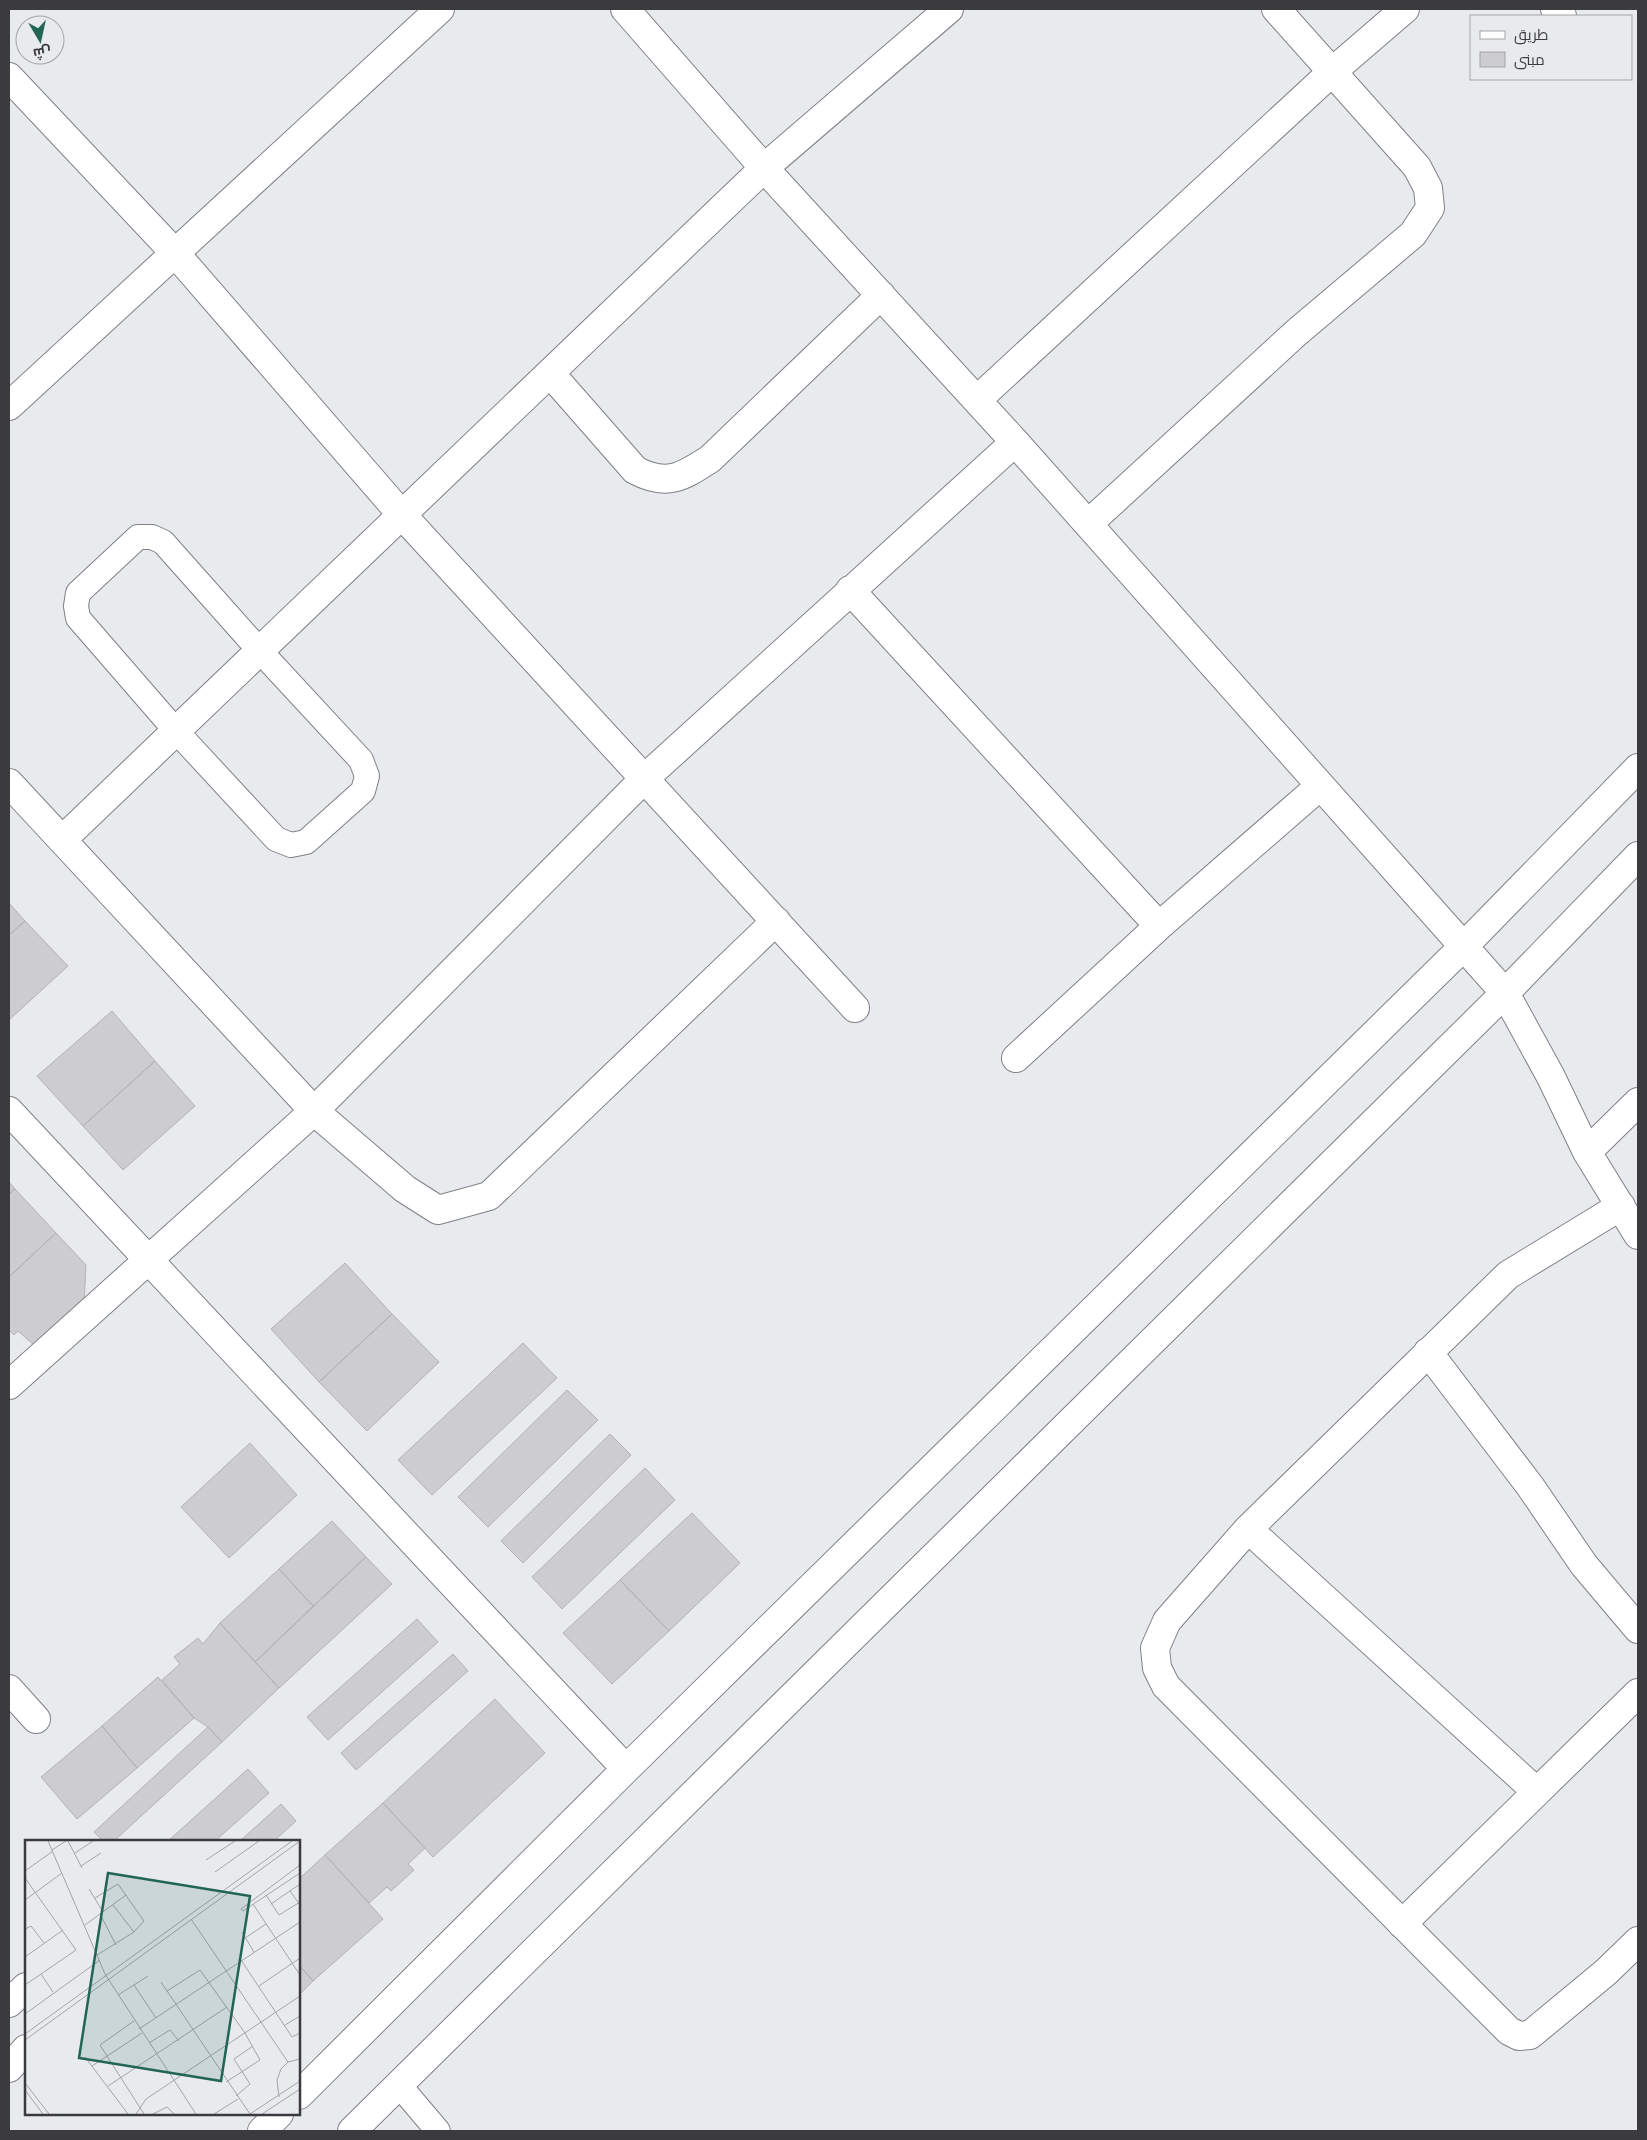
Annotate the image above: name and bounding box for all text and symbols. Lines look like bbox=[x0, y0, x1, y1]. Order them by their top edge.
north arrow bbox=[15, 15, 65, 65]
legend bbox=[1470, 15, 1632, 80]
text: طريق bbox=[1514, 24, 1548, 45]
text: ش bbox=[32, 42, 52, 64]
text: مبنى bbox=[1514, 49, 1545, 70]
inset map bbox=[25, 1840, 300, 2115]

